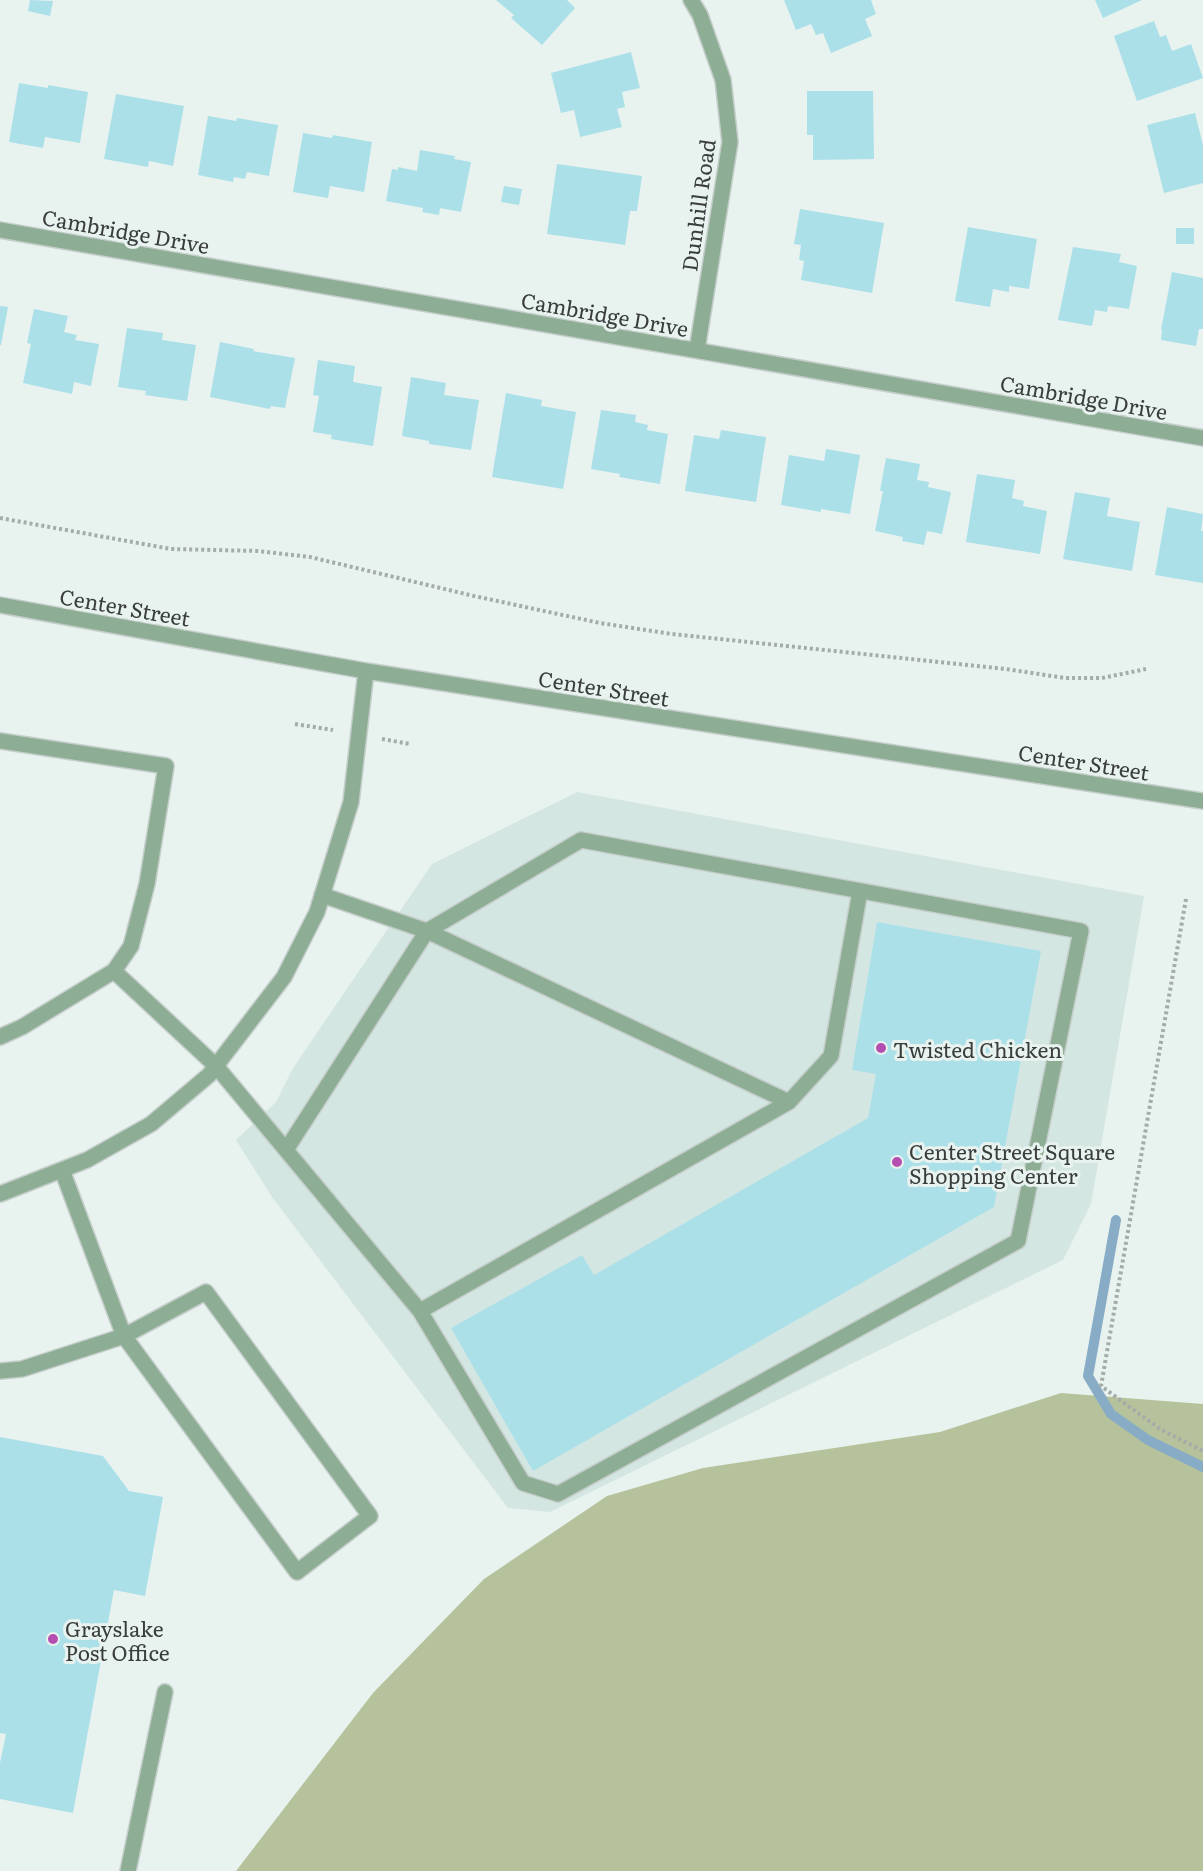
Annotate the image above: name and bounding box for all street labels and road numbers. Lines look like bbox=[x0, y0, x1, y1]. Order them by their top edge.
street label: Dunhill Road bbox=[672, 137, 722, 273]
street label: Cambridge Drive bbox=[40, 200, 212, 260]
street label: Cambridge Drive bbox=[519, 283, 691, 343]
street label: Cambridge Drive bbox=[998, 366, 1170, 426]
street label: Center Street bbox=[57, 579, 193, 633]
street label: Center Street bbox=[536, 661, 672, 713]
street label: Center Street bbox=[1016, 735, 1152, 787]

